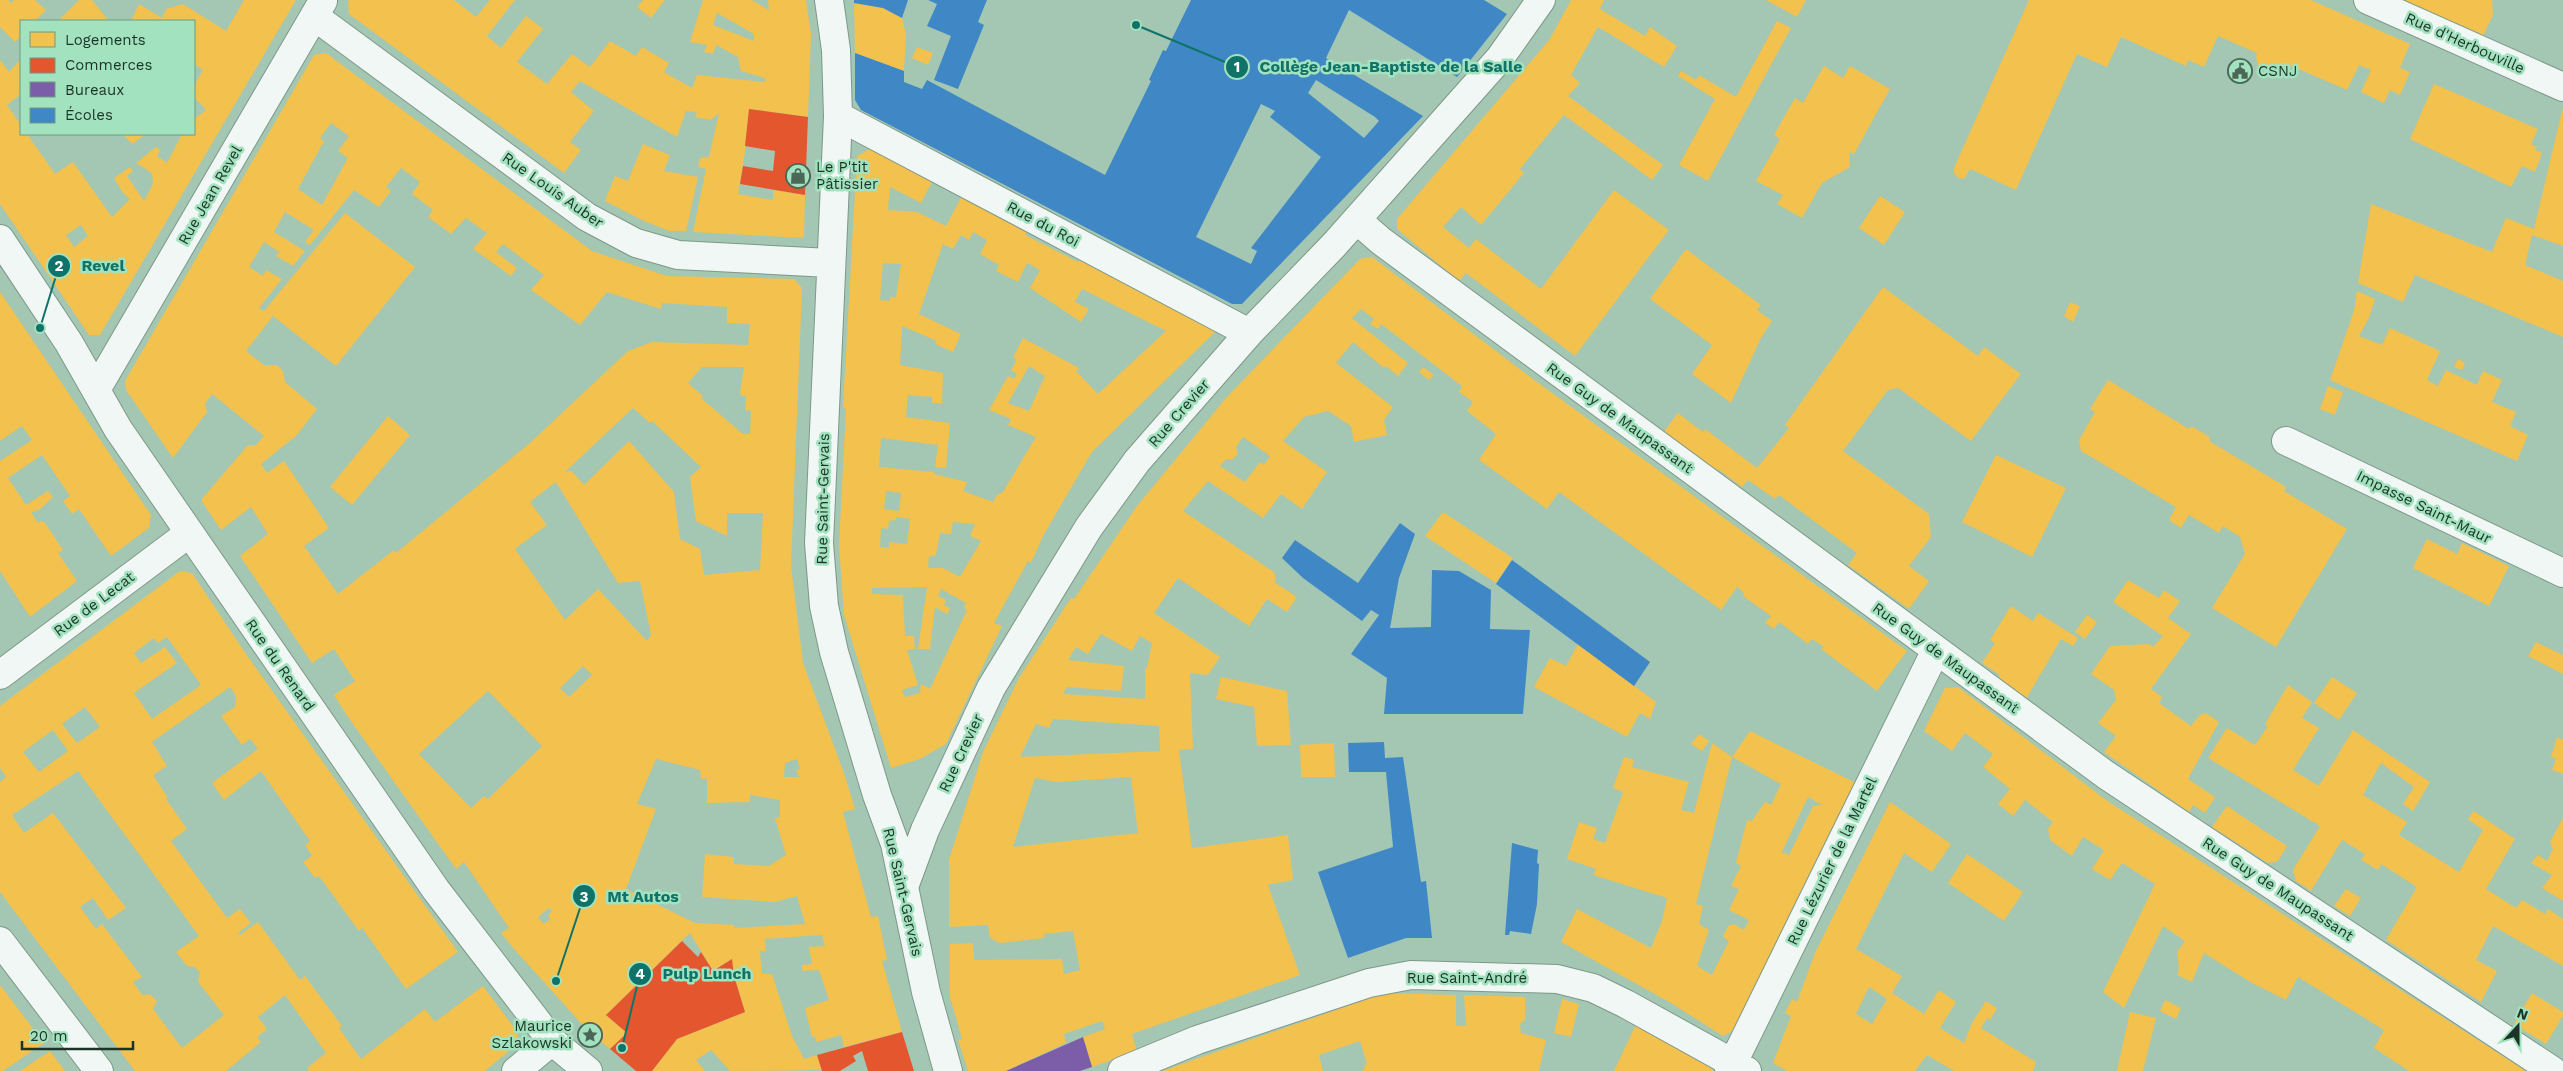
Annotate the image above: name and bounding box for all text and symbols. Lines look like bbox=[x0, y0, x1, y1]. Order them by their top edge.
street label: Rue d'Herbouville bbox=[2403, 9, 2527, 77]
legend bbox=[20, 20, 195, 135]
text: Logements bbox=[65, 31, 146, 49]
callout: Collège Jean-Baptiste de la Salle bbox=[1225, 51, 1533, 82]
text: Commerces bbox=[65, 56, 152, 74]
text: Collège Jean-Baptiste de la Salle bbox=[1260, 57, 1522, 76]
text: 1 bbox=[1234, 58, 1240, 76]
public building icon: CSNJ bbox=[2227, 58, 2253, 84]
place label: CSNJ bbox=[2258, 62, 2297, 80]
text: Bureaux bbox=[65, 81, 124, 99]
text: Écoles bbox=[65, 106, 113, 124]
street label: Rue Jean Revel bbox=[174, 142, 246, 248]
street label: Rue Louis Auber bbox=[499, 148, 607, 232]
place label: Le P'tit Pâtissier bbox=[816, 158, 878, 193]
shop icon: Le P'tit Pâtissier bbox=[785, 163, 811, 189]
street label: Rue du Roi bbox=[1004, 197, 1082, 251]
callout: Revel bbox=[46, 250, 134, 281]
text: Revel bbox=[81, 256, 125, 275]
text: 2 bbox=[55, 257, 64, 275]
street label: Rue Guy de Maupassant bbox=[1543, 359, 1697, 478]
street label: Rue Crevier bbox=[1145, 375, 1213, 451]
street label: Rue Saint-Gervais bbox=[813, 433, 833, 565]
street label: Impasse Saint-Maur bbox=[2354, 467, 2494, 547]
street label: Rue de Lecat bbox=[50, 567, 138, 640]
street label: Rue Guy de Maupassant bbox=[1869, 599, 2023, 718]
street label: Rue du Renard bbox=[242, 616, 318, 714]
street label: Rue Crevier bbox=[935, 711, 987, 795]
street label: Rue Lézurier de la Martel bbox=[1783, 774, 1881, 948]
street label: Rue Saint-Gervais bbox=[879, 826, 927, 958]
street label: Rue Guy de Maupassant bbox=[2199, 833, 2358, 945]
callout: Mt Autos bbox=[572, 881, 689, 912]
text: Mt Autos bbox=[607, 887, 679, 906]
text: 3 bbox=[580, 888, 589, 906]
callout: Pulp Lunch bbox=[628, 958, 762, 989]
text: Pulp Lunch bbox=[663, 964, 751, 983]
text: 4 bbox=[635, 965, 645, 983]
street label: Rue Saint-André bbox=[1407, 969, 1527, 987]
north arrow bbox=[2493, 1001, 2543, 1051]
text: N bbox=[2515, 1005, 2530, 1023]
place label: Maurice Szlakowski bbox=[492, 1017, 572, 1052]
scale bar bbox=[22, 1018, 134, 1050]
place icon: Maurice Szlakowski bbox=[577, 1022, 603, 1048]
text: 20 m bbox=[30, 1027, 68, 1045]

